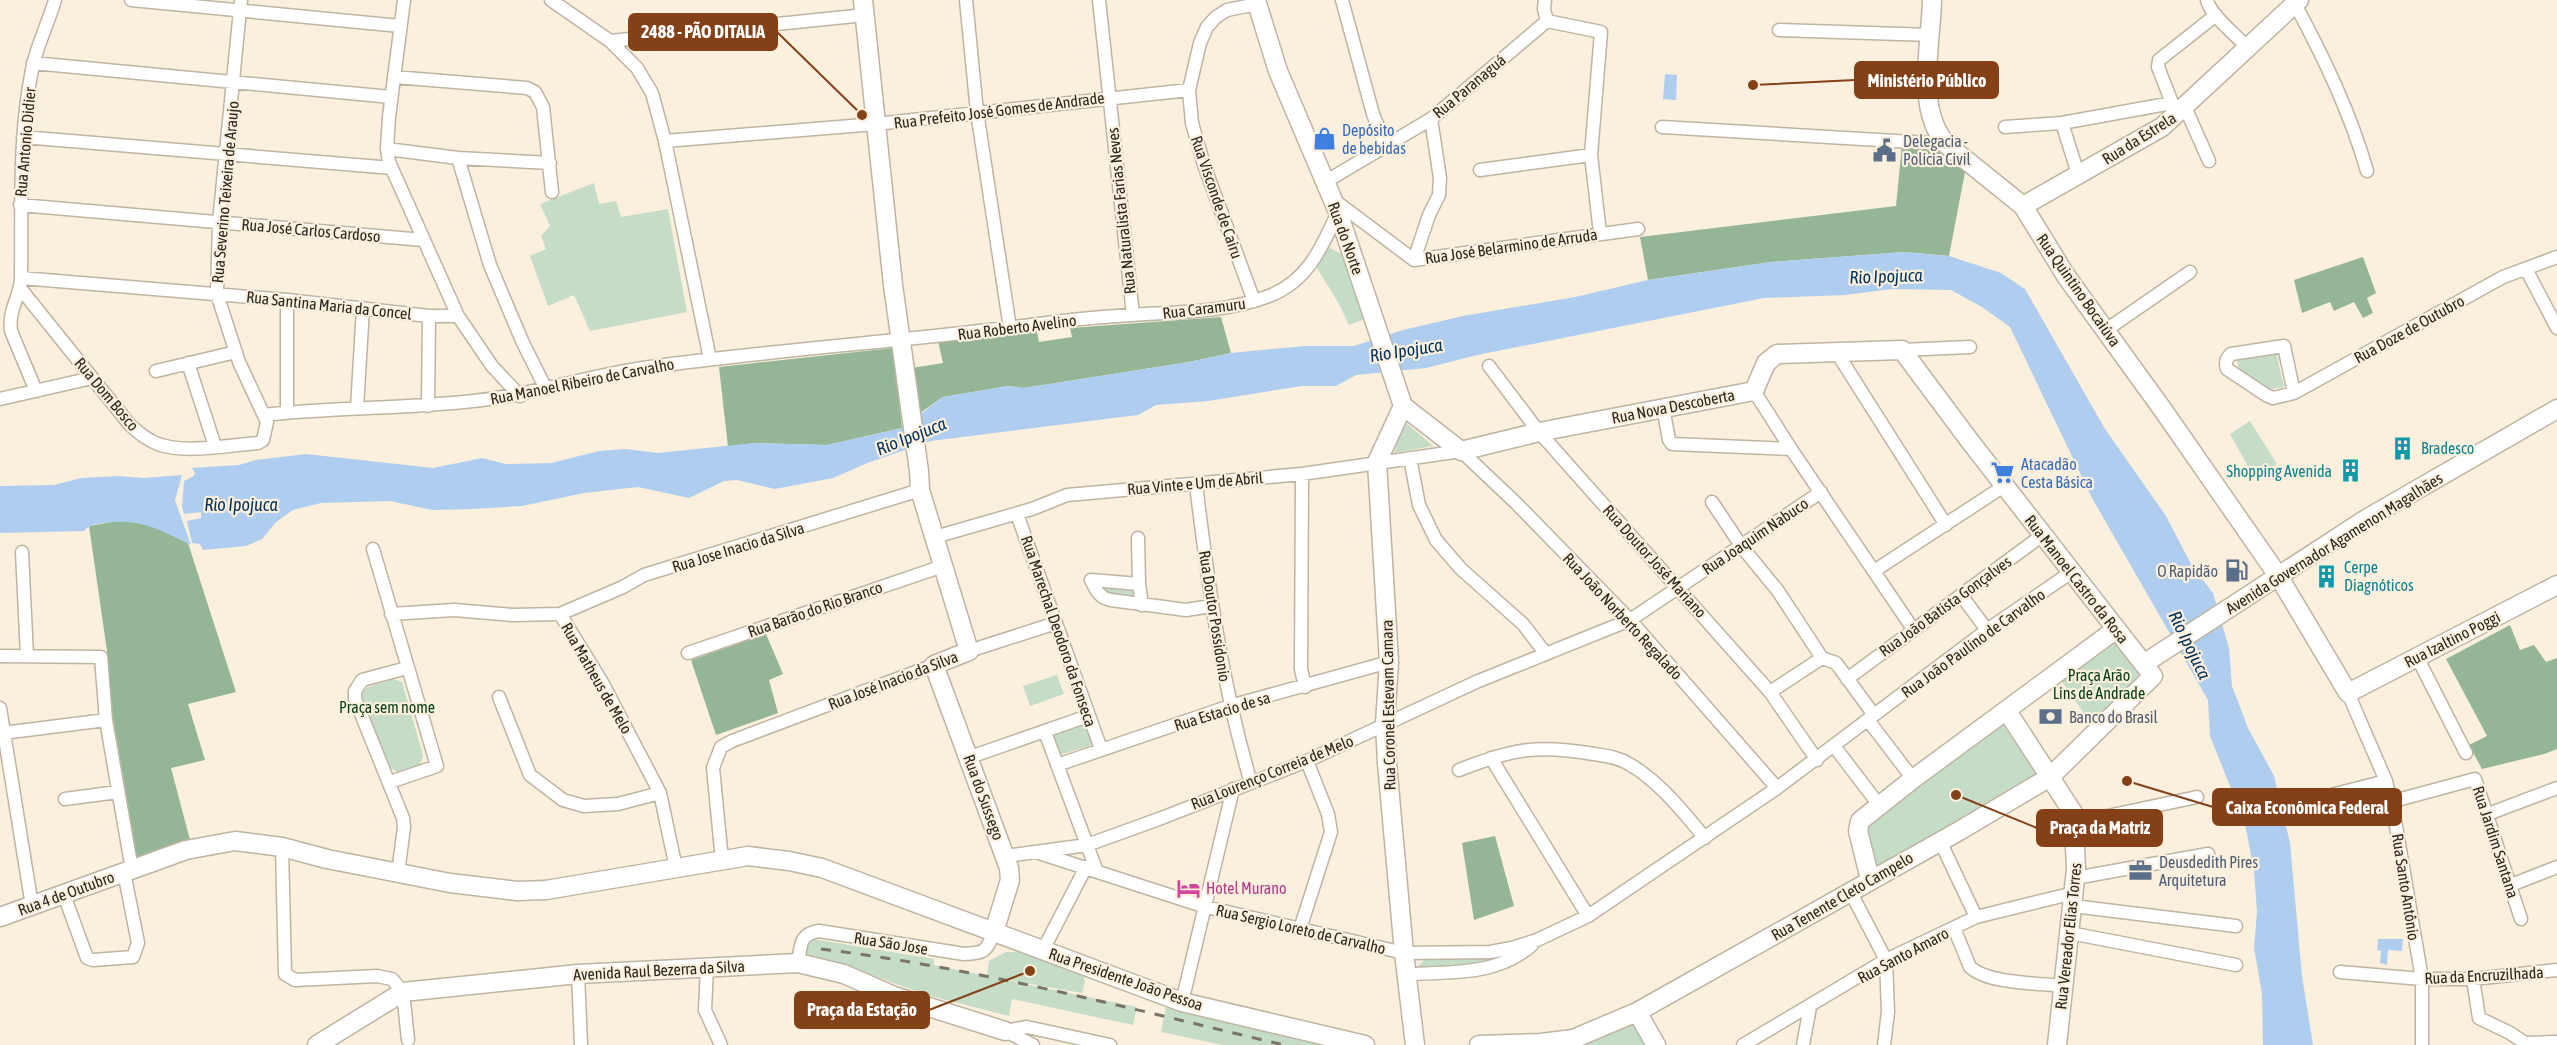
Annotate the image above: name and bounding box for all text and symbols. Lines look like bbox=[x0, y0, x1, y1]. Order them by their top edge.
callout: 2488 - PÃO DITALIA bbox=[629, 14, 777, 50]
text: 2488 - PÃO DITALIA bbox=[641, 21, 765, 42]
street label: Rua Paranaguá bbox=[1429, 50, 1510, 122]
callout: Ministério Público bbox=[1855, 62, 1998, 98]
text: Ministério Público bbox=[1867, 70, 1987, 91]
street label: Rua Antonio Didier bbox=[11, 86, 39, 198]
street label: Rua Prefeito José Gomes de Andrade bbox=[893, 88, 1105, 132]
street label: Rua Severino Teixeira de Araujo bbox=[208, 100, 243, 284]
street label: Rua da Estrela bbox=[2099, 108, 2179, 168]
place label: Depósito de bebidas bbox=[1342, 121, 1406, 157]
street label: Rua Naturalista Farias Neves bbox=[1103, 126, 1139, 295]
shop icon: Depósito de bebidas bbox=[1311, 126, 1337, 152]
place label: Delegacia - Polícia Civil bbox=[1903, 132, 1972, 168]
street label: Rua Visconde de Cairu bbox=[1188, 133, 1246, 261]
public building icon: Delegacia - Polícia Civil bbox=[1872, 137, 1898, 163]
street label: Rua do Norte bbox=[1325, 199, 1367, 277]
street label: Rua José Carlos Cardoso bbox=[241, 215, 381, 245]
street label: Rua José Belarmino de Arruda bbox=[1424, 225, 1598, 267]
street label: Rua Quintino Bocaiúva bbox=[2033, 230, 2125, 350]
water label: Rio Ipojuca bbox=[1849, 264, 1924, 288]
street label: Rua Santina Maria da Concel bbox=[245, 287, 413, 323]
street label: Rua Doze de Outubro bbox=[2351, 291, 2467, 367]
street label: Rua Caramuru bbox=[1161, 294, 1247, 322]
street label: Rua Roberto Avelino bbox=[957, 311, 1077, 343]
water label: Rio Ipojuca bbox=[1368, 334, 1445, 366]
street label: Rua Dom Bosco bbox=[71, 354, 143, 434]
street label: Rua Manoel Ribeiro de Carvalho bbox=[489, 354, 675, 408]
street label: Rua Nova Descoberta bbox=[1610, 385, 1736, 427]
water label: Rio Ipojuca bbox=[873, 412, 950, 460]
building icon: Bradesco bbox=[2390, 435, 2416, 461]
place label: Bradesco bbox=[2421, 439, 2474, 457]
place label: Atacadão Cesta Básica bbox=[2021, 455, 2093, 491]
building icon: Shopping Avenida bbox=[2337, 458, 2363, 484]
supermarket icon: Atacadão Cesta Básica bbox=[1990, 460, 2016, 486]
place label: Shopping Avenida bbox=[2226, 462, 2332, 481]
street label: Rua Vinte e Um de Abril bbox=[1126, 468, 1264, 498]
street label: Avenida Governador Agamenon Magalhães bbox=[2222, 468, 2446, 618]
water label: Rio Ipojuca bbox=[204, 494, 278, 515]
street label: Rua Joaquim Nabuco bbox=[1699, 494, 1812, 579]
street label: Rua Doutor José Mariano bbox=[1600, 501, 1710, 621]
street label: Rua Manoel Castro da Rosa bbox=[2021, 511, 2133, 647]
street label: Rua Jose Inacio da Silva bbox=[670, 518, 806, 576]
street label: Rua Marechal Deodoro da Fonseca bbox=[1018, 533, 1100, 729]
street label: Rua Doutor Possidonio bbox=[1196, 549, 1234, 683]
street label: Rua João Norberto Regalado bbox=[1559, 549, 1686, 684]
street label: Rua João Batista Gonçalves bbox=[1875, 552, 2015, 661]
fuel station icon: O Rapidão bbox=[2223, 558, 2249, 584]
place label: Cerpe Diagnóticos bbox=[2344, 558, 2414, 595]
place label: O Rapidão bbox=[2157, 562, 2218, 581]
building icon: Cerpe Diagnóticos bbox=[2313, 563, 2339, 589]
street label: Rua Barão do Rio Branco bbox=[745, 577, 885, 641]
street label: Rua João Paulino de Carvalho bbox=[1898, 585, 2048, 701]
water label: Rio Ipojuca bbox=[2164, 607, 2216, 683]
street label: Rua Izaltino Poggi bbox=[2401, 607, 2503, 672]
street label: Rua Matheus de Melo bbox=[558, 619, 636, 737]
street label: Rua Coronel Estevam Camara bbox=[1378, 619, 1398, 791]
street label: Rua José Inacio da Silva bbox=[826, 647, 960, 713]
park label: Praça Arão Lins de Andrade bbox=[2053, 666, 2145, 702]
street label: Rua Estacio de sa bbox=[1172, 688, 1272, 734]
park label: Praça sem nome bbox=[339, 698, 435, 717]
bank icon: Banco do Brasil bbox=[2038, 704, 2064, 730]
place label: Banco do Brasil bbox=[2069, 708, 2158, 726]
street label: Rua Lourenço Correia de Melo bbox=[1188, 731, 1356, 814]
street label: Rua do Sussego bbox=[959, 752, 1008, 843]
street label: Rua Jardim Santana bbox=[2469, 784, 2523, 900]
callout: Caixa Econômica Federal bbox=[2213, 789, 2401, 825]
text: Caixa Econômica Federal bbox=[2225, 797, 2389, 818]
callout: Praça da Matriz bbox=[2037, 810, 2162, 846]
text: Praça da Matriz bbox=[2050, 817, 2151, 838]
street label: Rua Santo Antônio bbox=[2389, 832, 2423, 942]
street label: Rua Tenente Cleto Campelo bbox=[1768, 848, 1917, 945]
place label: Deusdedith Pires Arquitetura bbox=[2159, 853, 2258, 890]
office icon: Deusdedith Pires Arquitetura bbox=[2128, 858, 2154, 884]
street label: Rua Vereador Elias Torres bbox=[2051, 861, 2085, 1010]
street label: Rua 4 de Outubro bbox=[15, 867, 117, 919]
hotel icon: Hotel Murano bbox=[1175, 875, 1201, 901]
place label: Hotel Murano bbox=[1206, 879, 1287, 897]
street label: Rua Sergio Loreto de Carvalho bbox=[1214, 901, 1388, 958]
street label: Rua Santo Amaro bbox=[1854, 923, 1952, 987]
street label: Rua São Jose bbox=[853, 928, 929, 958]
street label: Rua Presidente João Pessoa bbox=[1046, 944, 1206, 1014]
street label: Avenida Raul Bezerra da Silva bbox=[573, 957, 745, 983]
street label: Rua da Encruzilhada bbox=[2424, 963, 2544, 987]
callout: Praça da Estação bbox=[795, 992, 929, 1028]
text: Praça da Estação bbox=[807, 999, 917, 1020]

